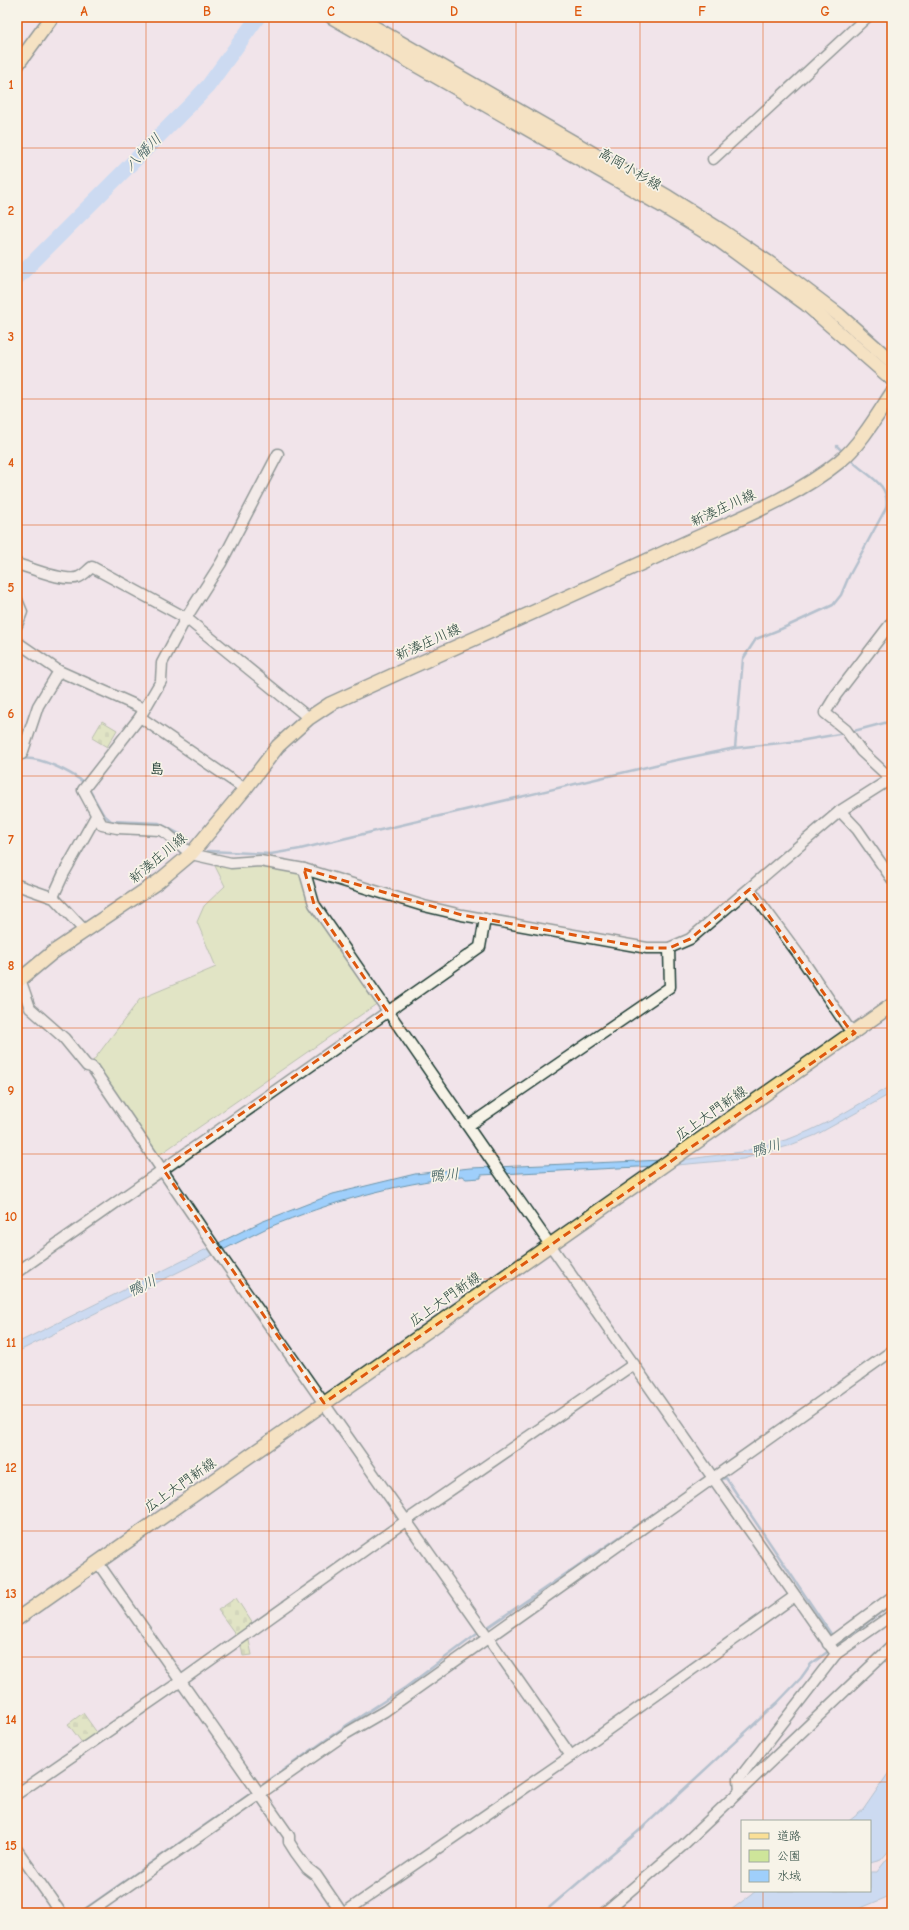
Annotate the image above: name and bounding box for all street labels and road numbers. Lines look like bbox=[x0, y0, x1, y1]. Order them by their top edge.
street label: 高岡小杉線 bbox=[595, 144, 665, 194]
street label: 新湊庄川線 bbox=[688, 486, 758, 530]
street label: 新湊庄川線 bbox=[393, 620, 463, 664]
street label: 新湊庄川線 bbox=[126, 829, 190, 887]
street label: 広上大門新線 bbox=[672, 1082, 750, 1144]
street label: 広上大門新線 bbox=[406, 1268, 484, 1330]
street label: 広上大門新線 bbox=[141, 1454, 219, 1516]

